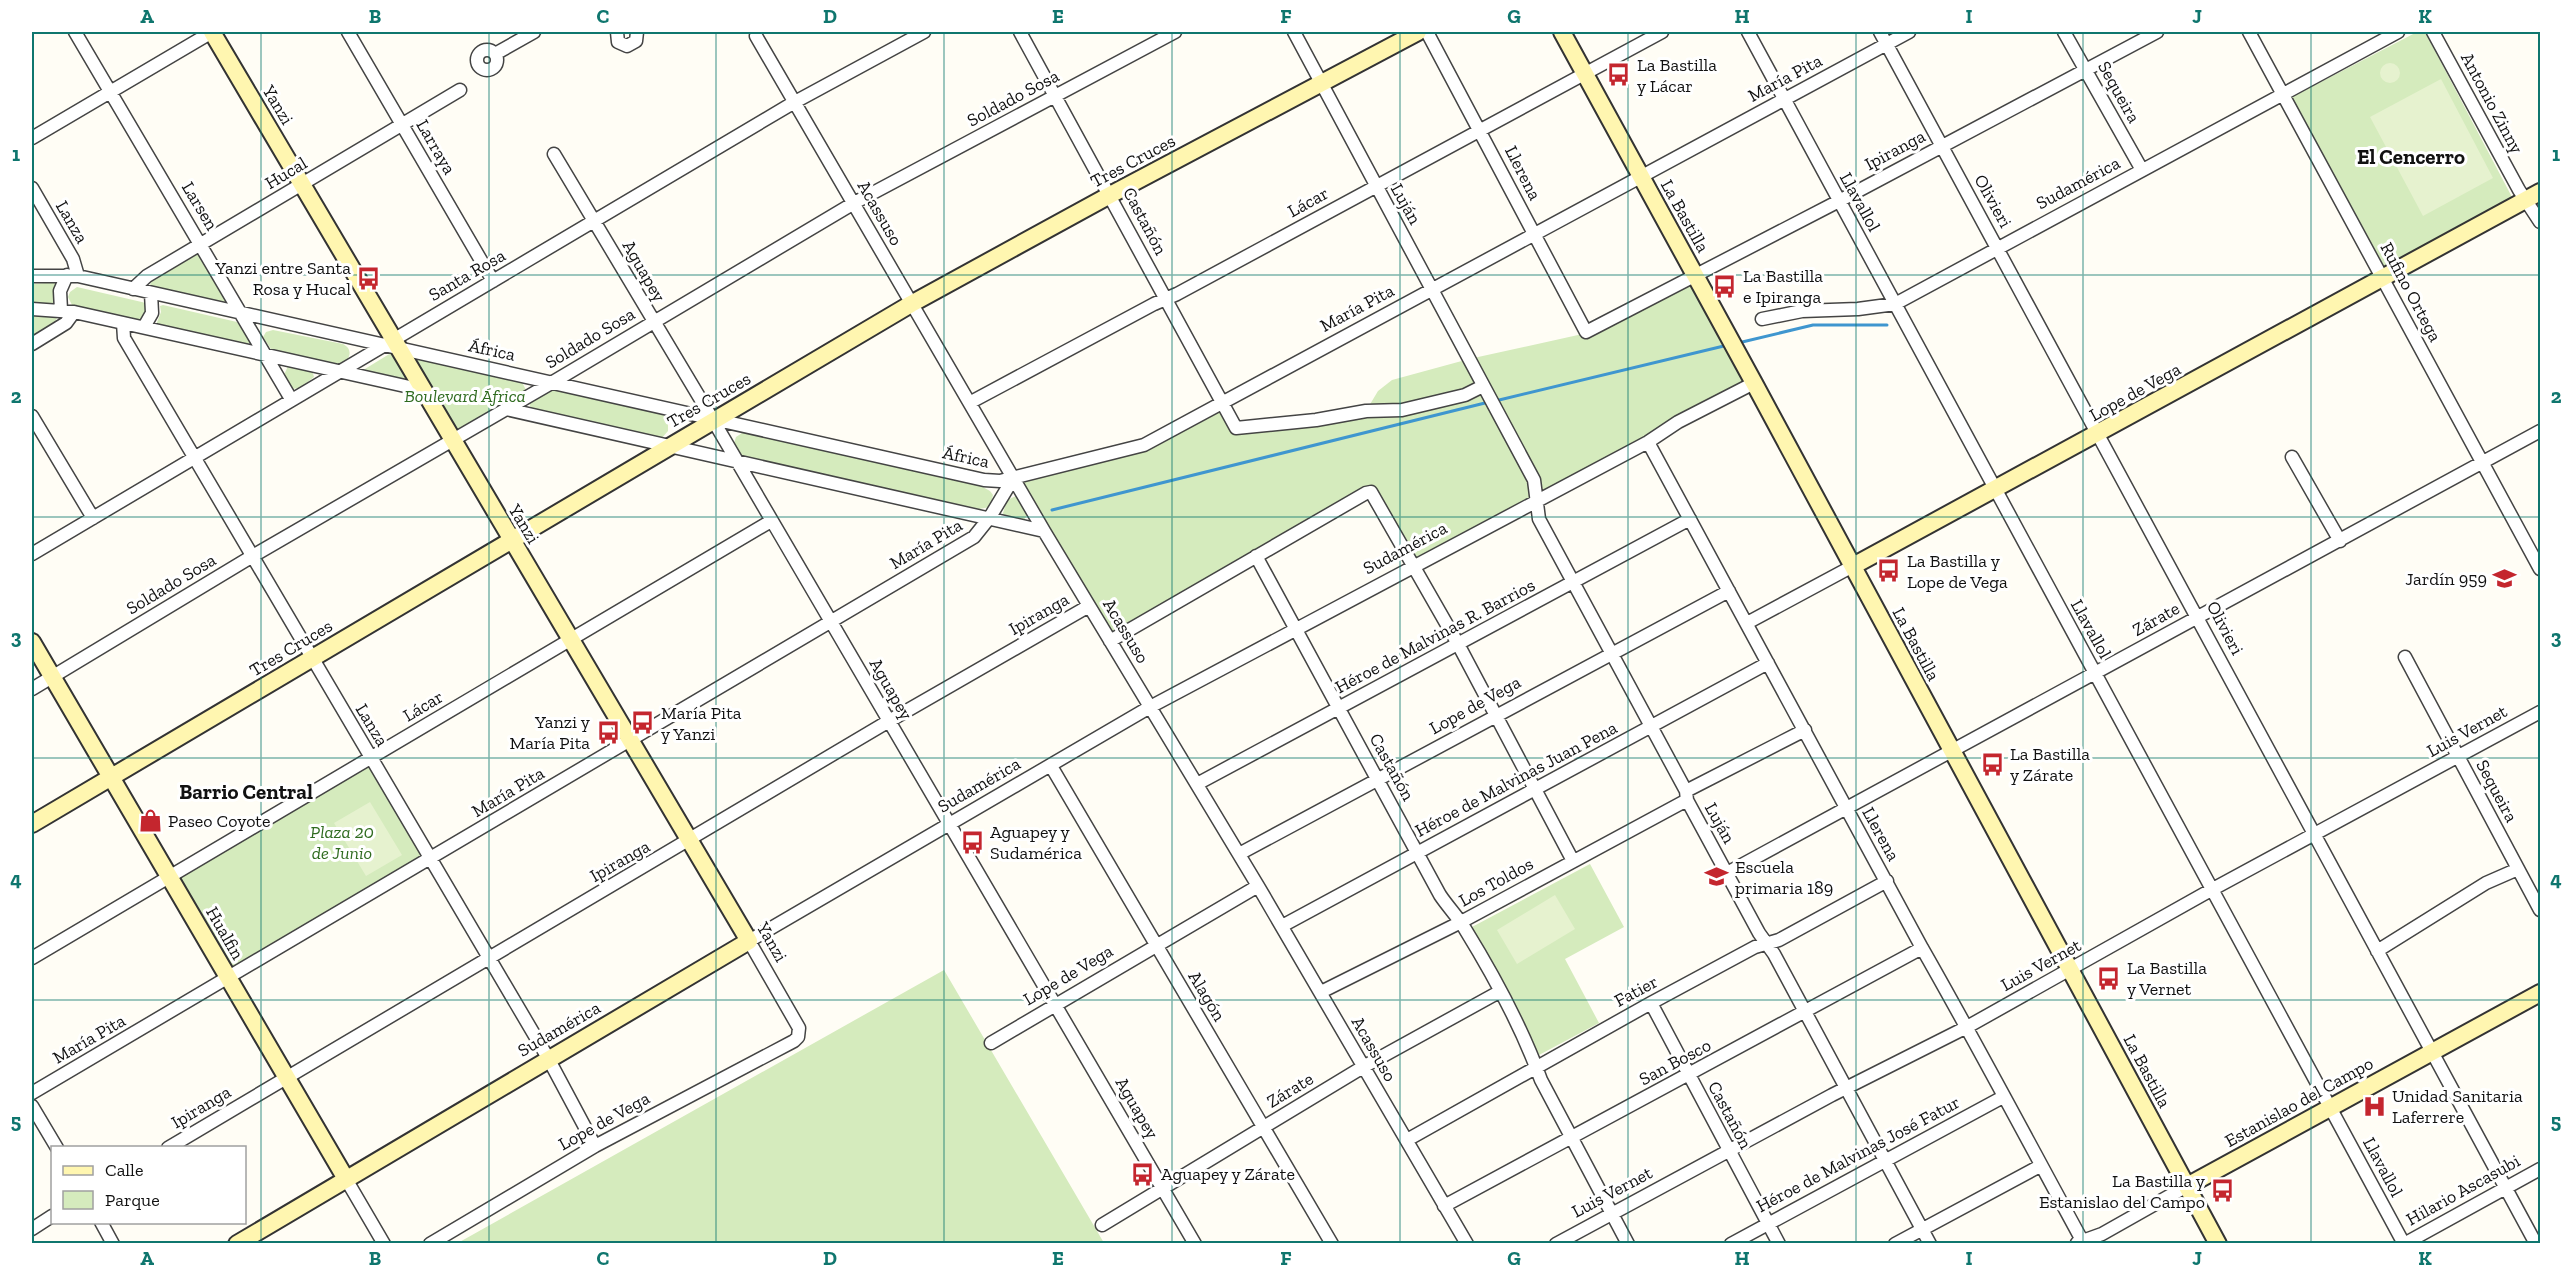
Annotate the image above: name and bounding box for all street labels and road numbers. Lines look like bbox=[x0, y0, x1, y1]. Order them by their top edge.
street label: María Pita bbox=[1744, 49, 1826, 107]
street label: Antonio Zinny bbox=[2456, 49, 2528, 158]
street label: Sequeira bbox=[2093, 57, 2145, 127]
street label: Soldado Sosa bbox=[963, 64, 1063, 131]
street label: Yanzi bbox=[257, 80, 298, 129]
street label: Larraya bbox=[412, 116, 461, 179]
street label: Ipiranga bbox=[1861, 125, 1929, 175]
street label: Tres Cruces bbox=[1087, 129, 1179, 193]
street label: Llerena bbox=[1500, 142, 1546, 204]
street label: Hucal bbox=[261, 152, 311, 194]
street label: Sudamérica bbox=[2032, 152, 2124, 214]
street label: Llavallol bbox=[1835, 169, 1885, 236]
street label: Olivieri bbox=[1969, 170, 2017, 232]
street label: La Bastilla bbox=[1656, 176, 1714, 257]
street label: Acassuso bbox=[853, 177, 907, 249]
street label: Larsen bbox=[177, 178, 223, 235]
street label: Luján bbox=[1386, 180, 1426, 229]
street label: Lácar bbox=[1284, 182, 1332, 222]
street label: Castañón bbox=[1118, 183, 1172, 259]
street label: Lanza bbox=[51, 197, 93, 248]
street label: Aguapey bbox=[618, 236, 671, 306]
street label: Rufino Ortega bbox=[2376, 239, 2447, 346]
street label: Santa Rosa bbox=[425, 244, 509, 306]
street label: María Pita bbox=[1316, 279, 1398, 337]
street label: Soldado Sosa bbox=[541, 302, 639, 373]
street label: África bbox=[467, 334, 518, 366]
street label: Lope de Vega bbox=[2086, 358, 2185, 426]
street label: Tres Cruces bbox=[663, 367, 755, 433]
street label: África bbox=[941, 441, 992, 473]
street label: Yanzi bbox=[503, 499, 544, 548]
street label: María Pita bbox=[886, 514, 966, 574]
street label: Sudamérica bbox=[1359, 517, 1451, 579]
street label: Soldado Sosa bbox=[122, 548, 220, 619]
street label: Héroe de Malvinas R. Barrios bbox=[1331, 574, 1539, 698]
street label: Ipiranga bbox=[1005, 588, 1073, 640]
street label: Acassuso bbox=[1098, 595, 1154, 667]
street label: Llavallol bbox=[2066, 596, 2116, 663]
street label: Zárate bbox=[2129, 597, 2183, 641]
street label: Olivieri bbox=[2202, 597, 2248, 659]
street label: La Bastilla bbox=[1888, 604, 1945, 685]
street label: Tres Cruces bbox=[246, 615, 337, 681]
street label: Aguapey bbox=[865, 654, 918, 724]
street label: Lope de Vega bbox=[1426, 671, 1525, 739]
street label: Lácar bbox=[399, 685, 447, 727]
street label: Lanza bbox=[351, 700, 393, 751]
street label: Luis Vernet bbox=[2423, 700, 2511, 762]
street label: Héroe de Malvinas Juan Pena bbox=[1411, 716, 1621, 842]
street label: Castañón bbox=[1365, 730, 1420, 805]
street label: Sudamérica bbox=[934, 752, 1025, 817]
street label: Sequeira bbox=[2471, 756, 2523, 826]
street label: María Pita bbox=[468, 762, 548, 822]
street label: Luján bbox=[1700, 799, 1740, 848]
street label: Llerena bbox=[1857, 803, 1905, 865]
street label: Ipiranga bbox=[586, 835, 654, 887]
street label: Los Toldos bbox=[1455, 853, 1537, 911]
street label: Hualfin bbox=[201, 903, 249, 964]
street label: Yanzi bbox=[751, 917, 792, 966]
street label: Luis Vernet bbox=[1997, 934, 2085, 996]
street label: Lope de Vega bbox=[1019, 939, 1117, 1010]
street label: Alagón bbox=[1184, 967, 1231, 1026]
street label: Fatier bbox=[1610, 970, 1662, 1012]
street label: Sudamérica bbox=[514, 996, 605, 1061]
street label: María Pita bbox=[49, 1009, 130, 1069]
street label: Acassuso bbox=[1347, 1013, 1401, 1085]
street label: La Bastilla bbox=[2119, 1031, 2176, 1112]
street label: San Bosco bbox=[1635, 1034, 1715, 1090]
street label: Estanislao del Campo bbox=[2221, 1052, 2377, 1152]
street label: Zárate bbox=[1263, 1068, 1317, 1112]
street label: Aguapey bbox=[1111, 1073, 1164, 1143]
street label: Castañón bbox=[1703, 1077, 1757, 1153]
street label: Ipiranga bbox=[167, 1081, 235, 1133]
street label: Lope de Vega bbox=[555, 1087, 654, 1155]
street label: Héroe de Malvinas José Fatur bbox=[1752, 1091, 1964, 1217]
street label: Llavallol bbox=[2358, 1133, 2408, 1201]
street label: Hilario Ascasubi bbox=[2402, 1150, 2524, 1230]
street label: Luis Vernet bbox=[1568, 1161, 1656, 1222]

